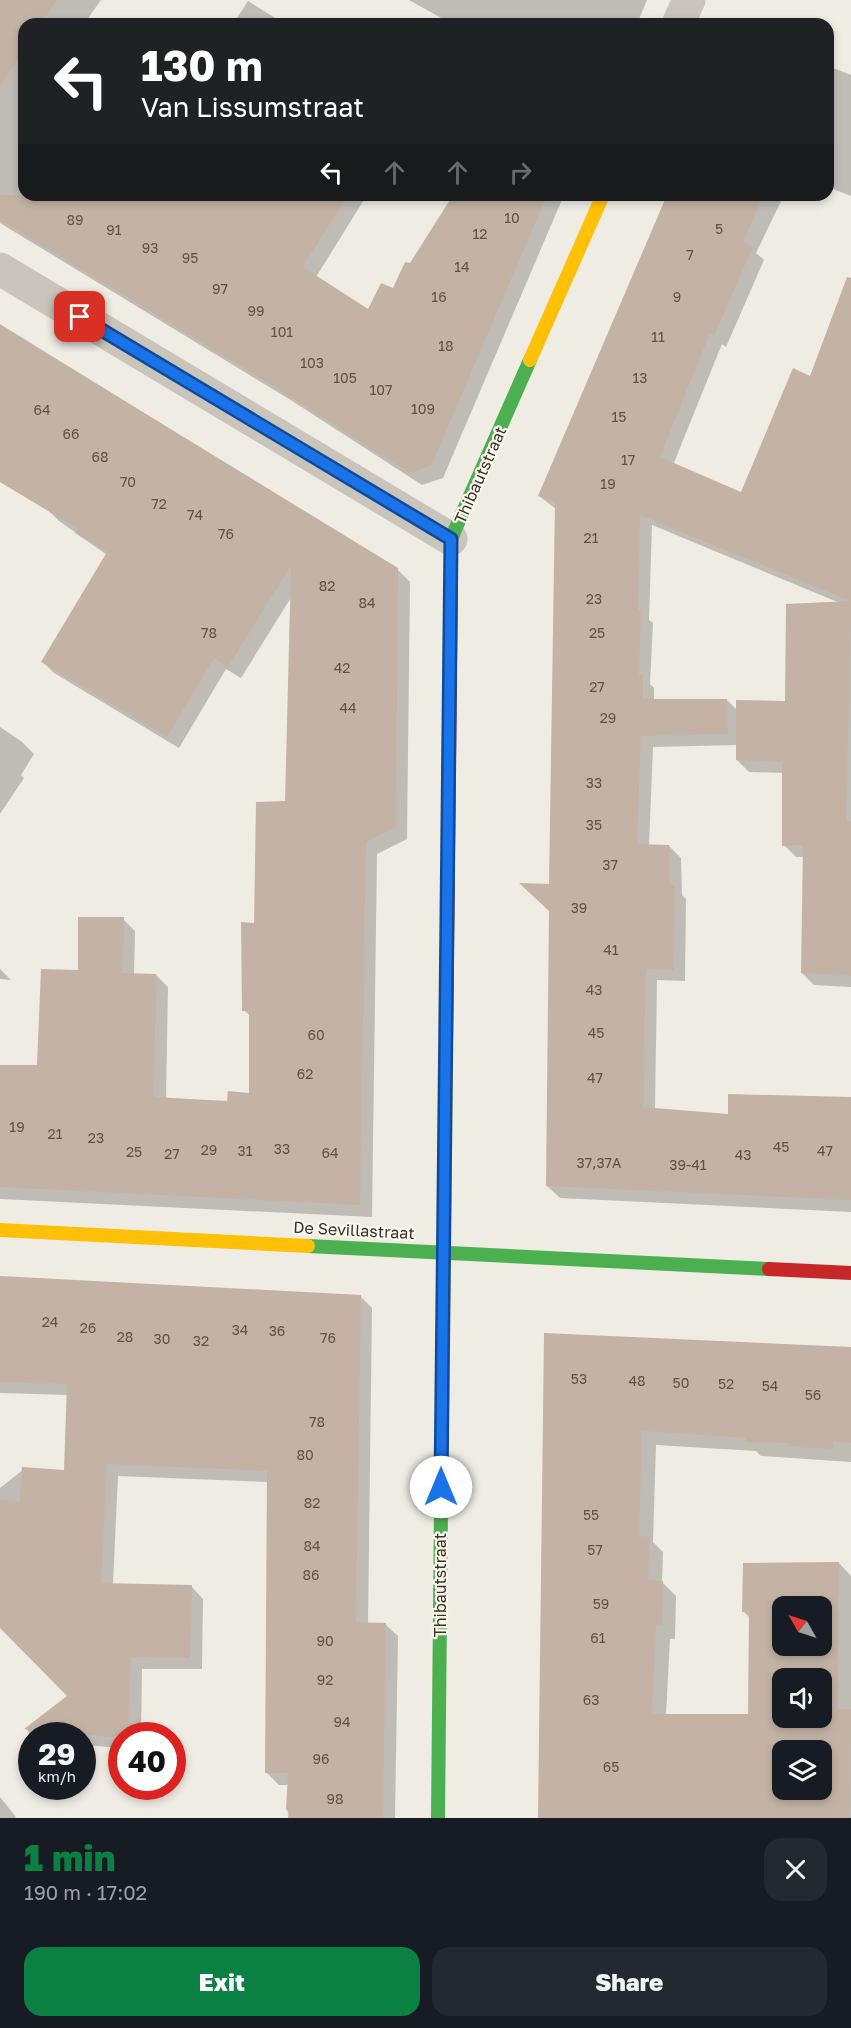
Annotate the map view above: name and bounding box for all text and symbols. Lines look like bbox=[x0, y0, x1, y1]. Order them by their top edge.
text: 130 m bbox=[141, 40, 263, 90]
icon: left bbox=[42, 42, 120, 120]
text: Van Lissumstraat bbox=[141, 91, 364, 123]
icon: left bbox=[315, 156, 348, 189]
icon: ahead bbox=[378, 156, 411, 189]
icon: ahead bbox=[441, 156, 474, 189]
icon: right bbox=[504, 156, 537, 189]
house number: 10 bbox=[504, 209, 520, 226]
house number: 89 bbox=[66, 211, 84, 228]
house number: 5 bbox=[715, 220, 723, 237]
house number: 91 bbox=[106, 221, 122, 238]
house number: 12 bbox=[473, 225, 487, 242]
house number: 93 bbox=[142, 239, 158, 256]
house number: 7 bbox=[686, 246, 694, 263]
house number: 95 bbox=[182, 249, 198, 266]
house number: 14 bbox=[454, 258, 470, 275]
house number: 97 bbox=[212, 280, 228, 297]
house number: 16 bbox=[431, 288, 447, 305]
house number: 9 bbox=[673, 288, 681, 305]
pin bbox=[54, 291, 105, 342]
icon: arrive bbox=[63, 300, 96, 333]
house number: 99 bbox=[248, 302, 264, 319]
house number: 101 bbox=[271, 323, 293, 340]
house number: 11 bbox=[651, 328, 665, 345]
house number: 18 bbox=[438, 337, 454, 354]
house number: 103 bbox=[300, 354, 324, 371]
house number: 105 bbox=[333, 369, 357, 386]
house number: 13 bbox=[633, 369, 647, 386]
house number: 107 bbox=[370, 381, 392, 398]
house number: 109 bbox=[411, 400, 435, 417]
house number: 64 bbox=[33, 401, 51, 418]
house number: 15 bbox=[612, 408, 626, 425]
street label: Thibautstraat bbox=[450, 423, 510, 527]
house number: 66 bbox=[63, 425, 79, 442]
house number: 68 bbox=[91, 448, 109, 465]
house number: 17 bbox=[621, 451, 635, 468]
house number: 70 bbox=[120, 473, 136, 490]
house number: 19 bbox=[600, 475, 616, 492]
house number: 72 bbox=[151, 495, 167, 512]
house number: 74 bbox=[187, 506, 203, 523]
house number: 76 bbox=[218, 525, 234, 542]
house number: 21 bbox=[584, 529, 599, 546]
house number: 82 bbox=[319, 577, 335, 594]
house number: 23 bbox=[586, 590, 602, 607]
house number: 84 bbox=[358, 594, 376, 611]
house number: 78 bbox=[201, 624, 217, 641]
house number: 25 bbox=[589, 624, 605, 641]
house number: 42 bbox=[334, 659, 350, 676]
house number: 27 bbox=[589, 678, 605, 695]
house number: 44 bbox=[339, 699, 357, 716]
house number: 29 bbox=[600, 709, 616, 726]
house number: 33 bbox=[586, 774, 602, 791]
house number: 35 bbox=[586, 816, 602, 833]
house number: 37 bbox=[602, 856, 618, 873]
house number: 39 bbox=[571, 899, 587, 916]
house number: 41 bbox=[603, 941, 619, 958]
house number: 43 bbox=[586, 981, 602, 998]
house number: 45 bbox=[588, 1024, 604, 1041]
house number: 60 bbox=[307, 1026, 325, 1043]
house number: 62 bbox=[297, 1065, 313, 1082]
house number: 47 bbox=[587, 1069, 603, 1086]
house number: 19 bbox=[9, 1118, 25, 1135]
house number: 21 bbox=[48, 1125, 63, 1142]
house number: 23 bbox=[88, 1129, 104, 1146]
house number: 45 bbox=[773, 1138, 789, 1155]
house number: 33 bbox=[274, 1140, 290, 1157]
house number: 29 bbox=[201, 1141, 217, 1158]
house number: 31 bbox=[238, 1142, 253, 1159]
house number: 47 bbox=[817, 1142, 833, 1159]
house number: 25 bbox=[126, 1143, 142, 1160]
house number: 64 bbox=[321, 1144, 339, 1161]
house number: 27 bbox=[164, 1145, 180, 1162]
house number: 43 bbox=[735, 1146, 751, 1163]
house number: 37,37A bbox=[577, 1154, 622, 1171]
house number: 39-41 bbox=[669, 1156, 707, 1173]
street label: De Sevillastraat bbox=[293, 1217, 415, 1243]
house number: 24 bbox=[42, 1313, 58, 1330]
house number: 26 bbox=[80, 1319, 96, 1336]
house number: 34 bbox=[232, 1321, 248, 1338]
house number: 36 bbox=[269, 1322, 285, 1339]
house number: 28 bbox=[117, 1328, 133, 1345]
house number: 76 bbox=[320, 1329, 336, 1346]
house number: 30 bbox=[154, 1330, 170, 1347]
house number: 32 bbox=[193, 1332, 209, 1349]
house number: 53 bbox=[571, 1370, 587, 1387]
house number: 48 bbox=[628, 1372, 646, 1389]
house number: 50 bbox=[673, 1374, 689, 1391]
house number: 52 bbox=[718, 1375, 734, 1392]
house number: 54 bbox=[762, 1377, 778, 1394]
house number: 56 bbox=[805, 1386, 821, 1403]
house number: 78 bbox=[309, 1413, 325, 1430]
house number: 80 bbox=[296, 1446, 314, 1463]
position arrow bbox=[409, 1455, 473, 1519]
house number: 82 bbox=[304, 1494, 320, 1511]
house number: 55 bbox=[583, 1506, 599, 1523]
street label: Thibautstraat bbox=[430, 1533, 450, 1637]
house number: 84 bbox=[303, 1537, 321, 1554]
house number: 57 bbox=[587, 1541, 603, 1558]
house number: 86 bbox=[302, 1566, 320, 1583]
house number: 59 bbox=[593, 1595, 609, 1612]
north arrow bbox=[772, 1596, 832, 1656]
map controls bbox=[772, 1596, 832, 1800]
house number: 61 bbox=[590, 1629, 606, 1646]
house number: 90 bbox=[316, 1632, 334, 1649]
button: sound bbox=[772, 1668, 832, 1728]
house number: 92 bbox=[317, 1671, 333, 1688]
house number: 63 bbox=[583, 1691, 599, 1708]
house number: 94 bbox=[333, 1713, 351, 1730]
speed limit sign: 40 bbox=[108, 1722, 186, 1800]
text: 29 bbox=[38, 1736, 76, 1772]
button: layers bbox=[772, 1740, 832, 1800]
house number: 96 bbox=[313, 1750, 329, 1767]
house number: 65 bbox=[603, 1758, 619, 1775]
text: km/h bbox=[38, 1767, 76, 1785]
house number: 98 bbox=[326, 1790, 344, 1807]
text: 1 min bbox=[24, 1836, 115, 1879]
button: close bbox=[764, 1838, 827, 1901]
text: 190 m · 17:02 bbox=[24, 1880, 147, 1904]
button: Exit bbox=[24, 1947, 420, 2016]
button: Share bbox=[432, 1947, 827, 2016]

